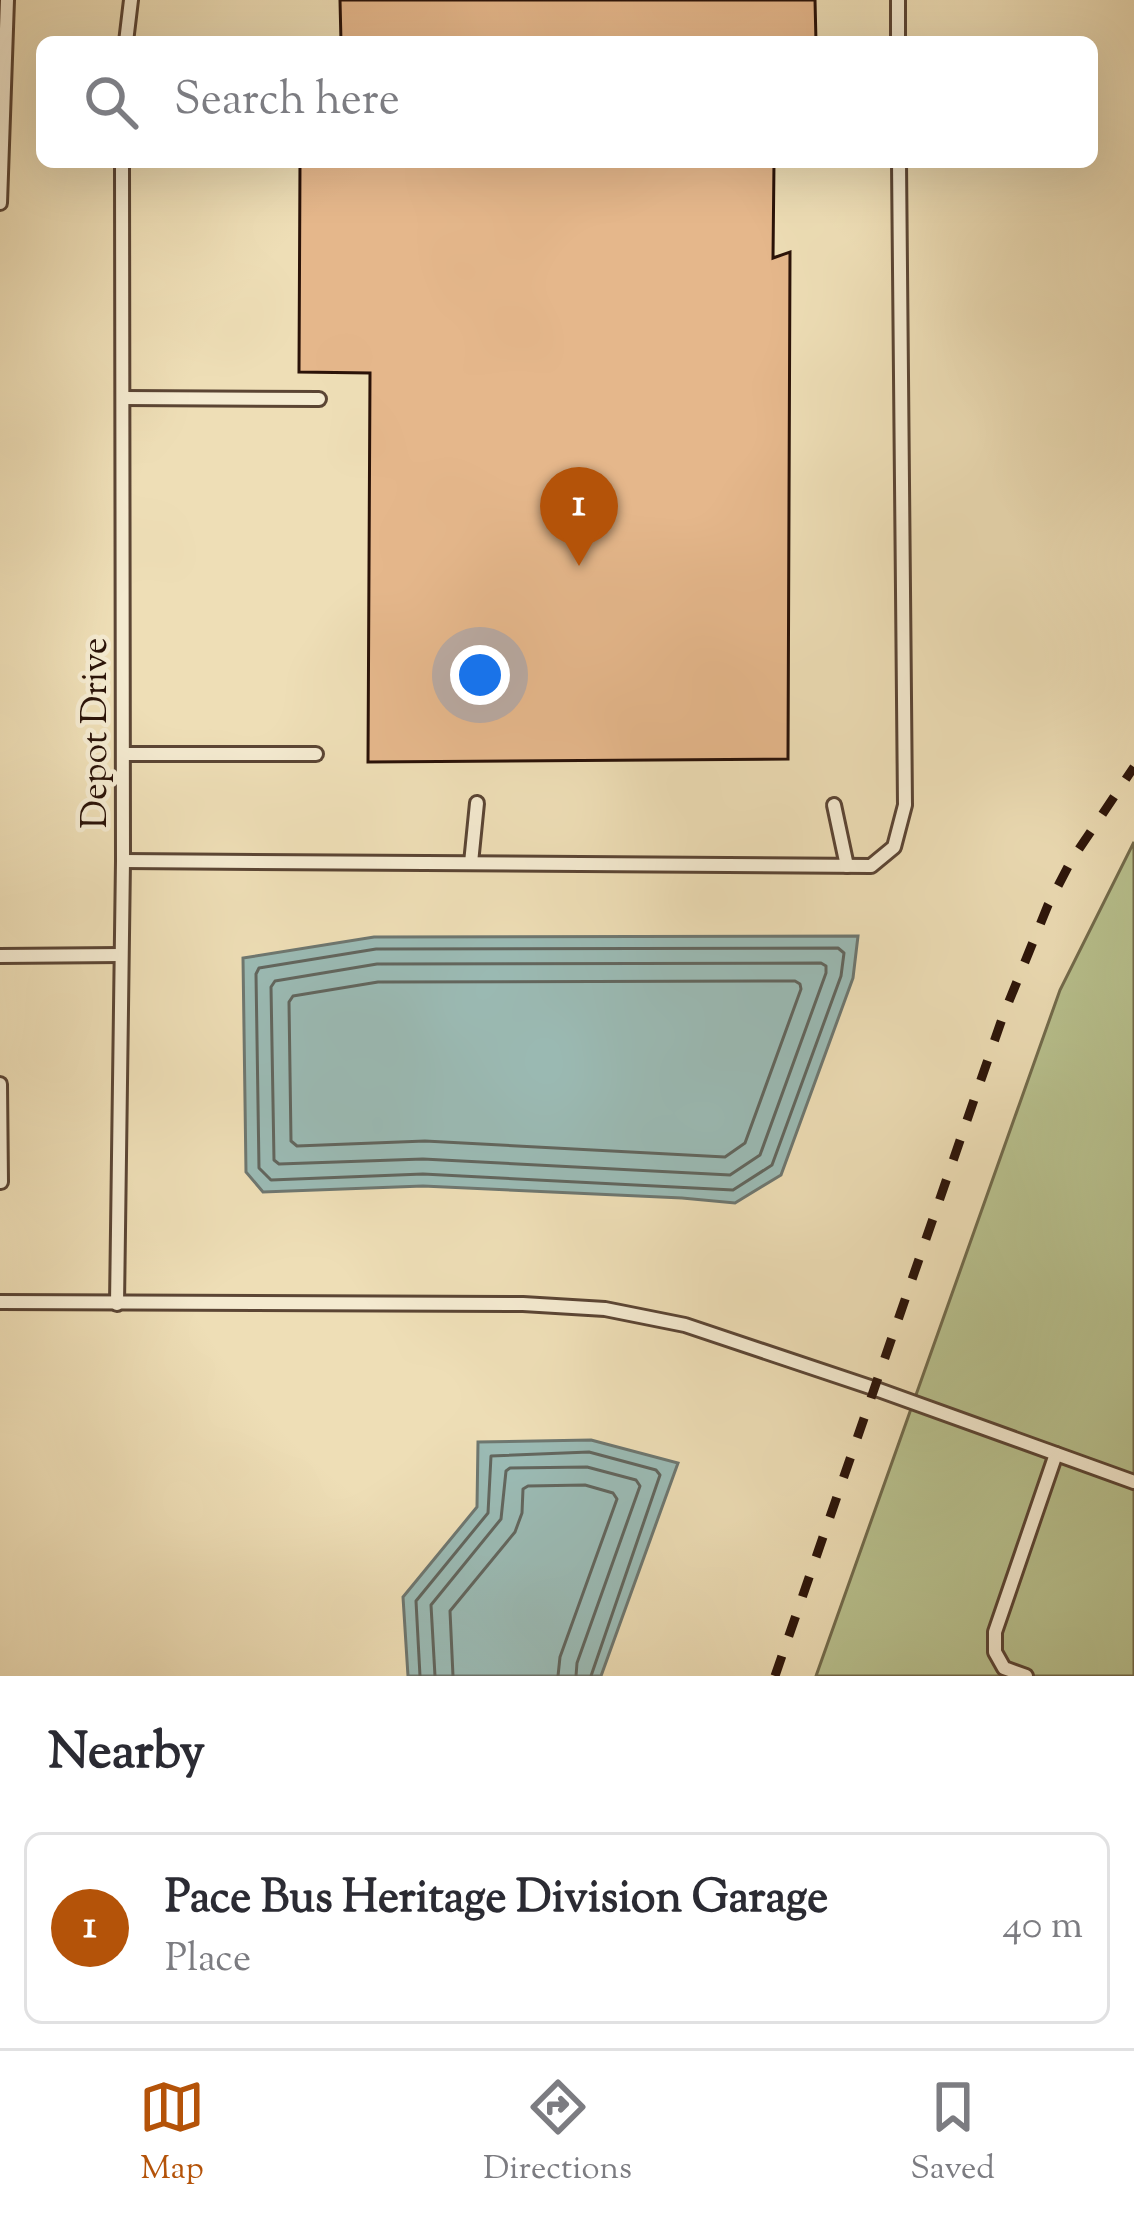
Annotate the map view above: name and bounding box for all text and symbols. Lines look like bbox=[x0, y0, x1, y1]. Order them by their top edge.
search box bbox=[36, 36, 1098, 168]
icon: search bbox=[78, 69, 144, 135]
text: Search here bbox=[174, 70, 400, 135]
pin: 1 bbox=[540, 467, 618, 566]
street label: Depot Drive bbox=[71, 637, 123, 829]
your location bbox=[450, 645, 510, 705]
text: Nearby bbox=[48, 1718, 205, 1791]
text: Pace Bus Heritage Division Garage bbox=[165, 1868, 828, 1933]
text: 1 bbox=[83, 1900, 97, 1956]
text: 40 m bbox=[1003, 1900, 1083, 1956]
text: Place bbox=[165, 1933, 251, 1989]
tab: Map bbox=[139, 2074, 205, 2194]
tab: Directions bbox=[483, 2074, 632, 2194]
tab: Saved bbox=[910, 2074, 995, 2194]

